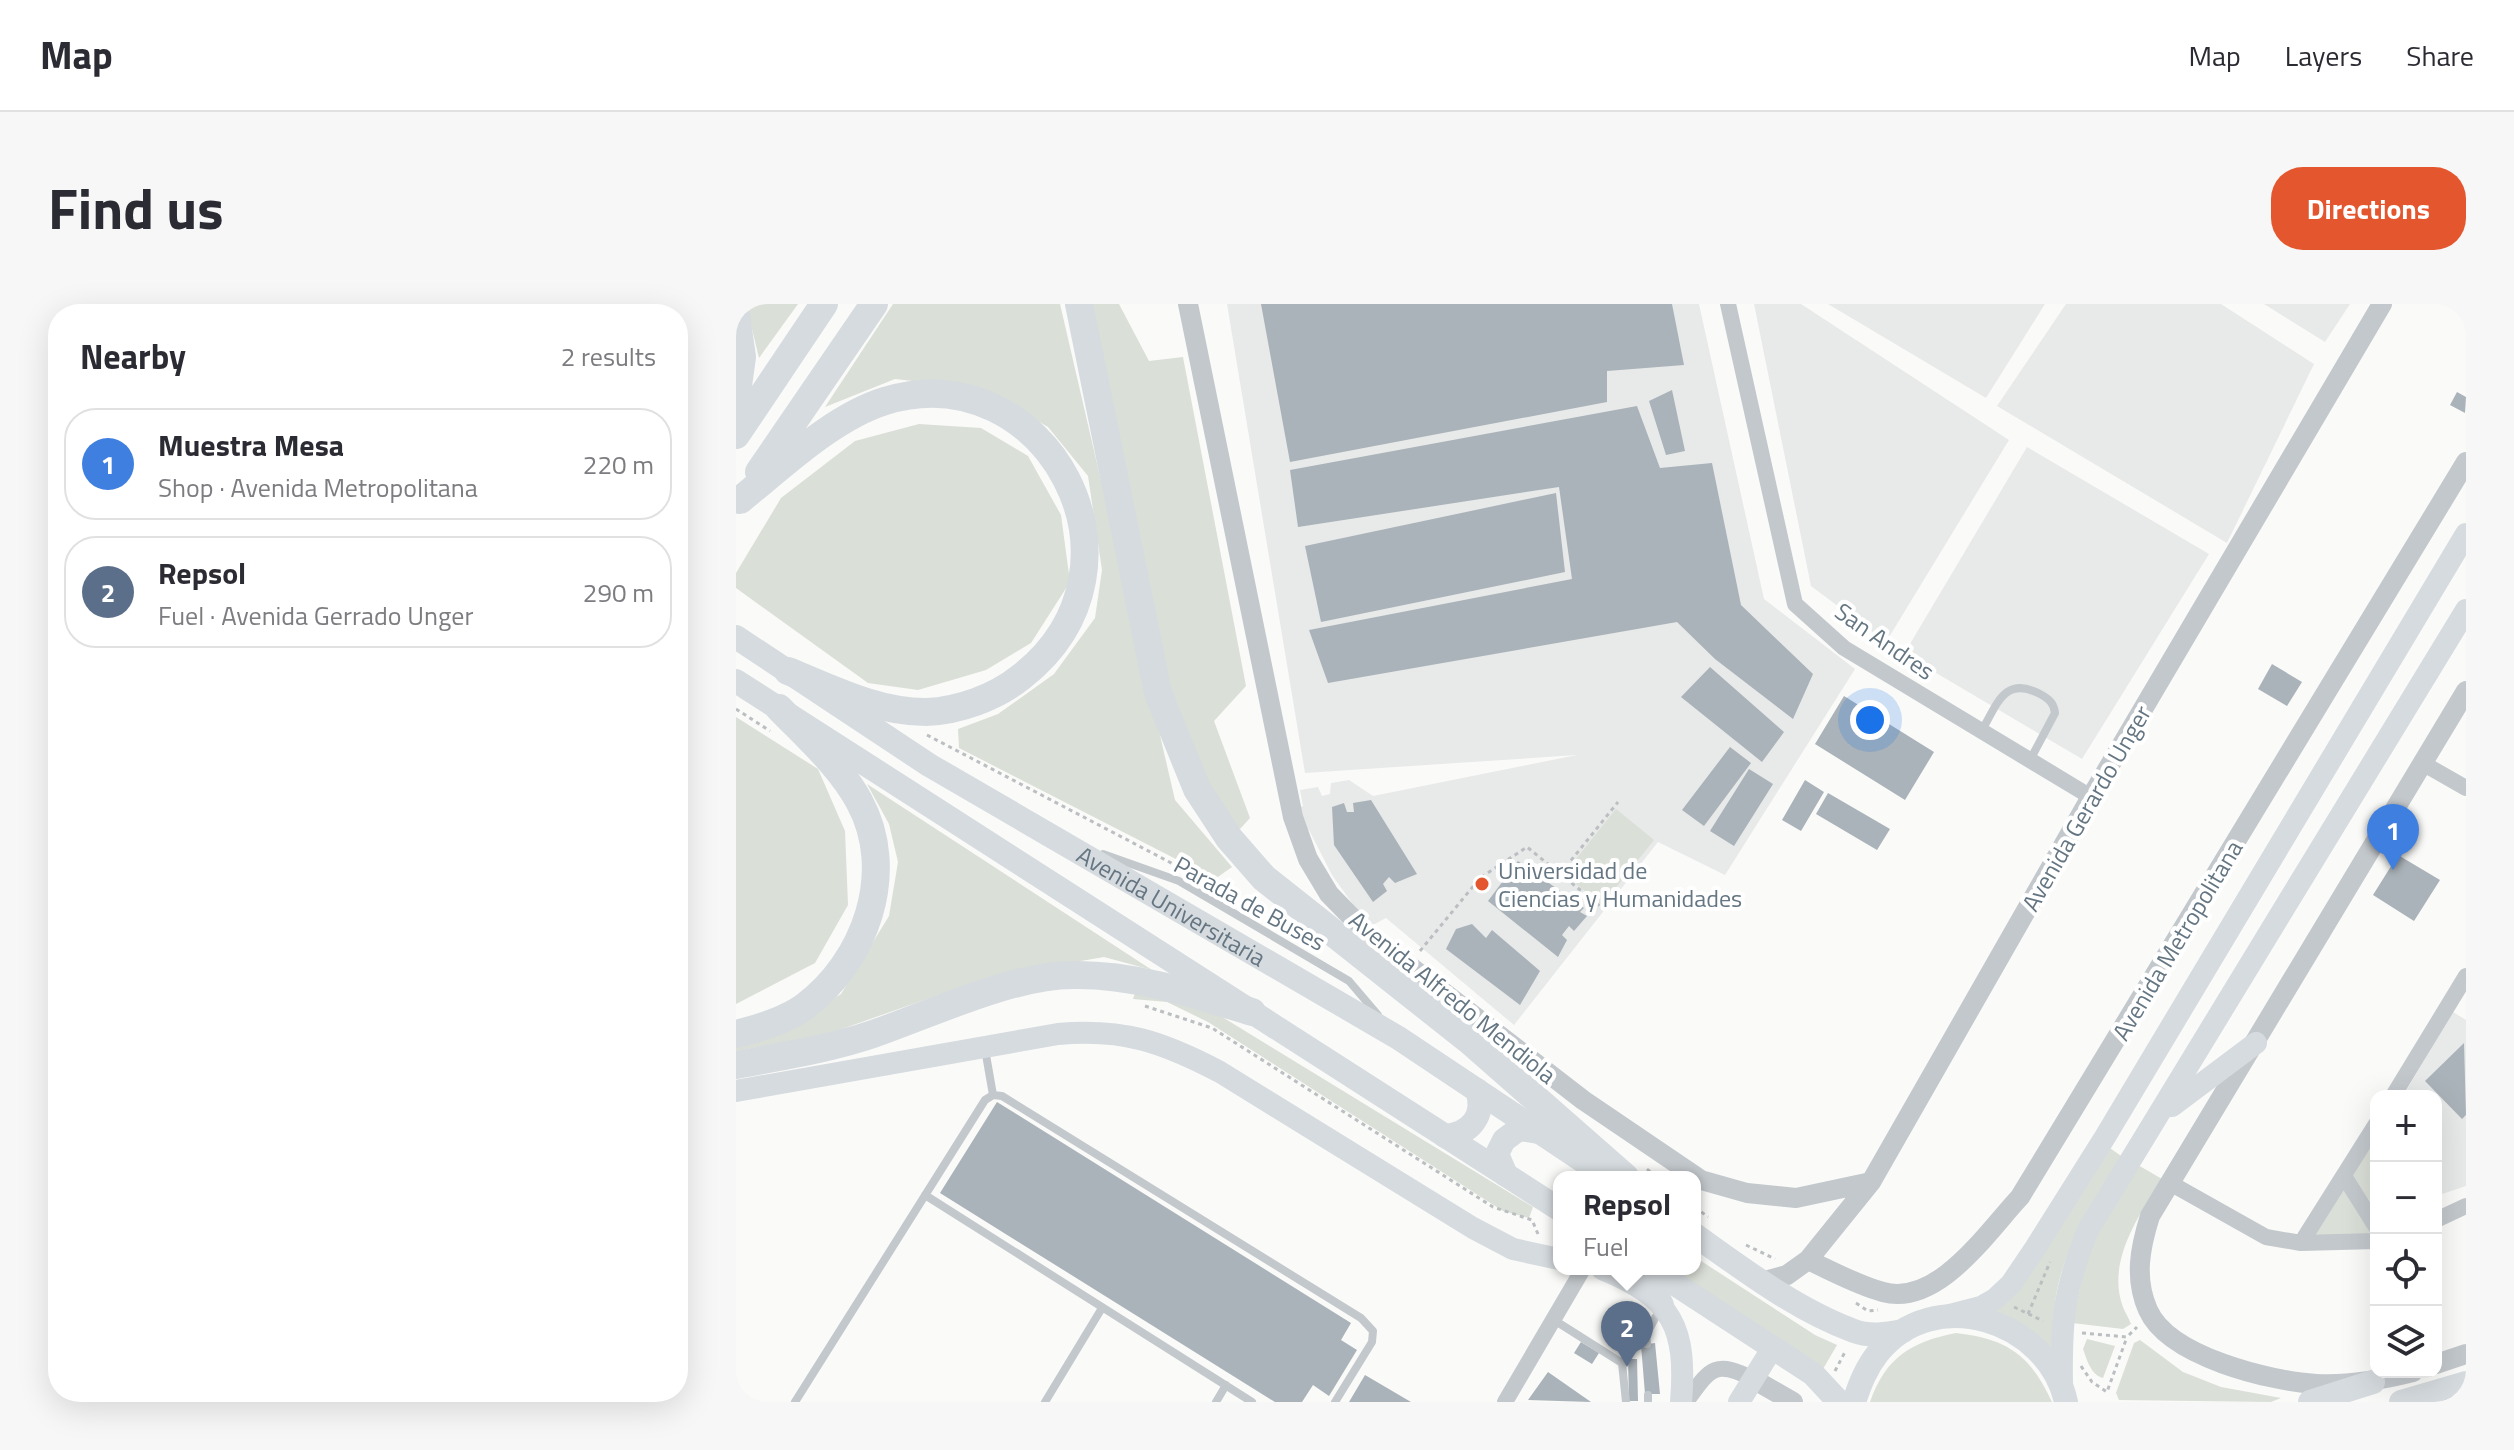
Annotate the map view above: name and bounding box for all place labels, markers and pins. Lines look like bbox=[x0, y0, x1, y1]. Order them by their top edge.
pin: 1 bbox=[2367, 804, 2419, 870]
place label: Universidad de Ciencias y Humanidades bbox=[1498, 852, 1742, 916]
marker: Universidad de Ciencias y Humanidades bbox=[1473, 875, 1491, 893]
pin: 2 bbox=[1601, 1301, 1653, 1367]

